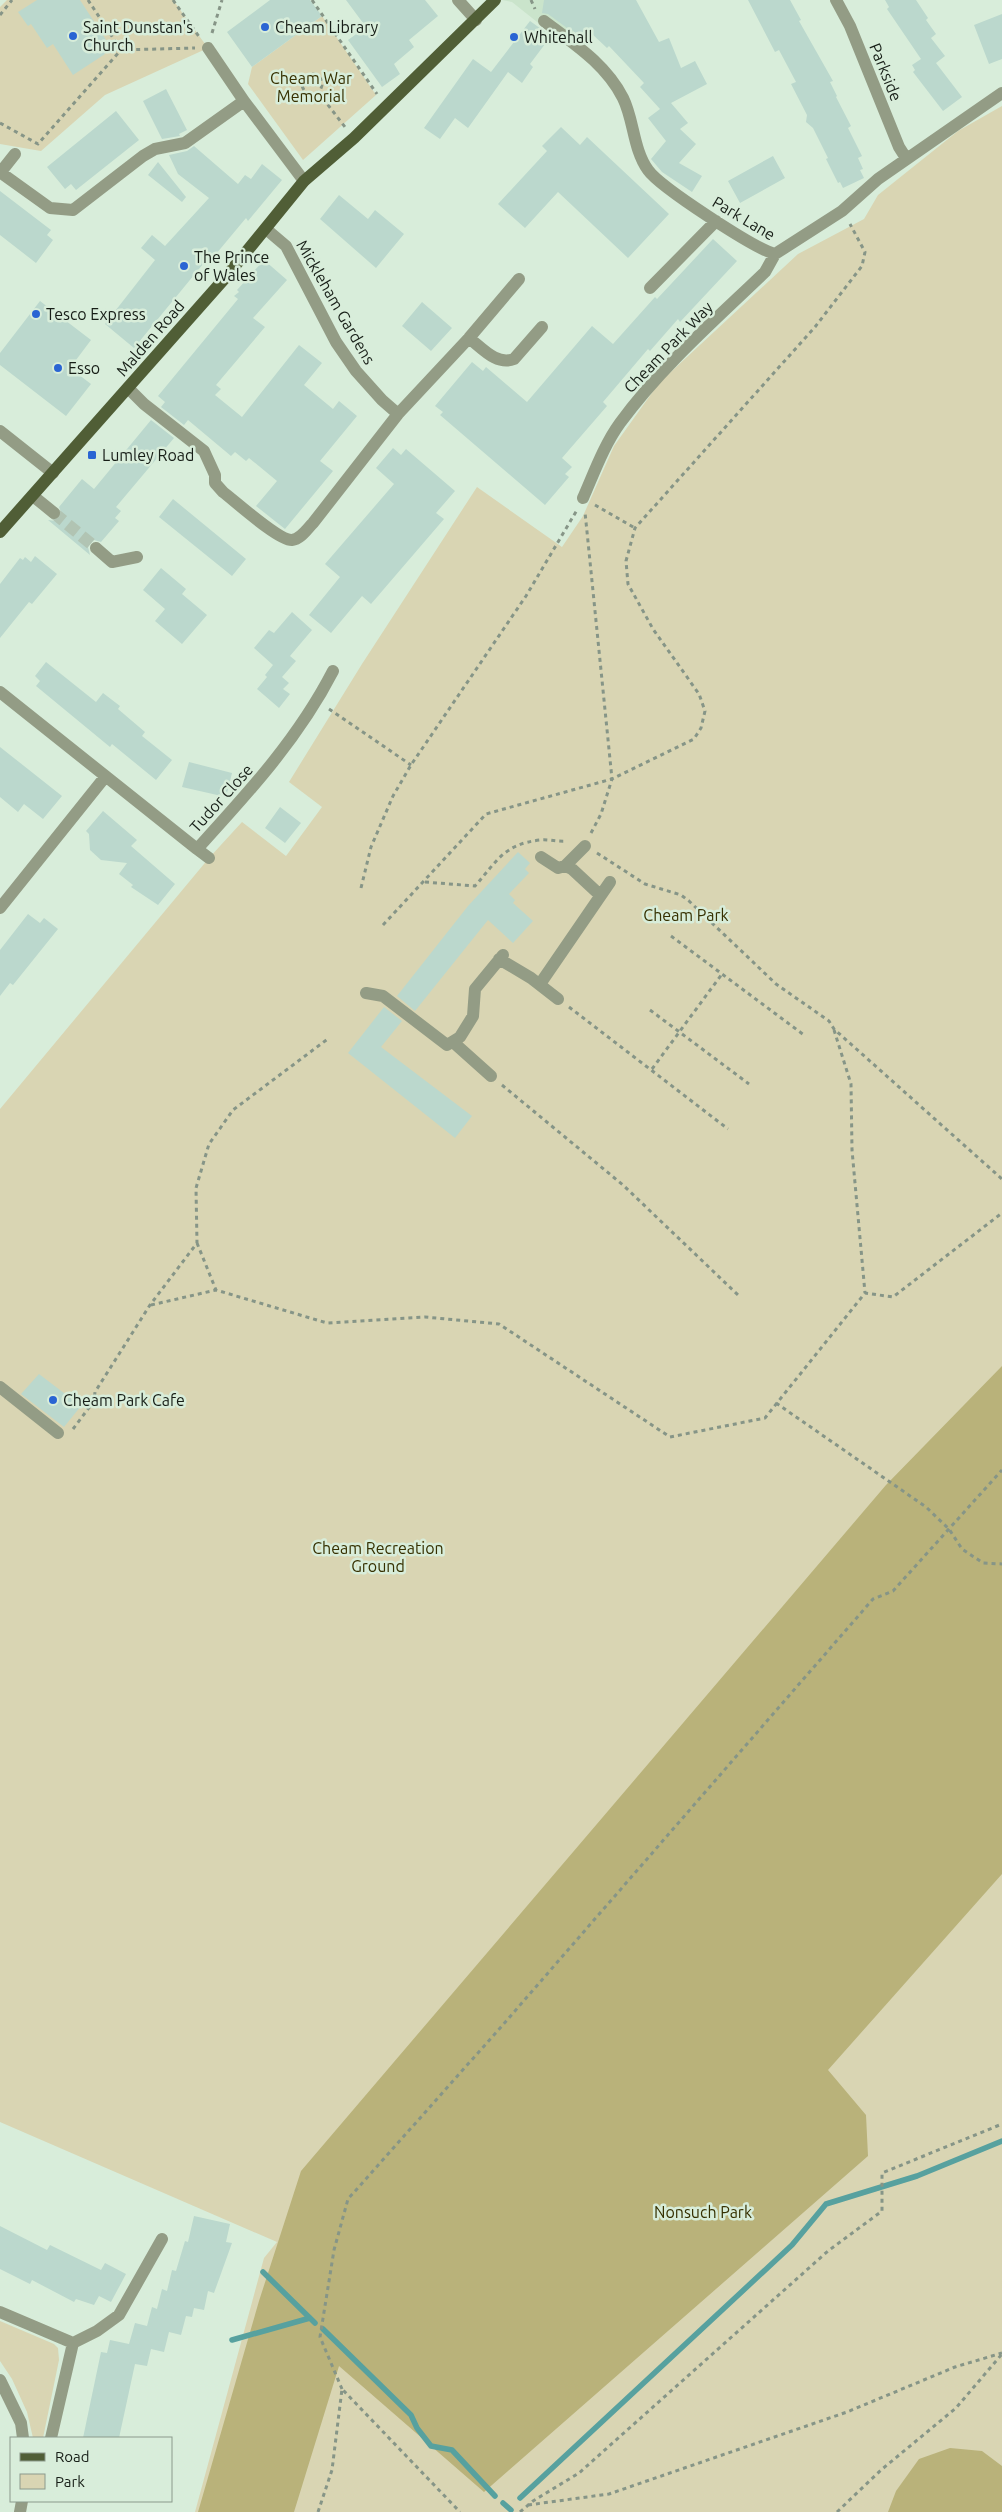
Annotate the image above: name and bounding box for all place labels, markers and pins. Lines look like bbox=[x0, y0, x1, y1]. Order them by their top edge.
place label: Saint Dunstan's Church bbox=[83, 18, 193, 54]
place label: Cheam Library bbox=[275, 18, 379, 36]
marker: Cheam Library bbox=[259, 21, 271, 33]
place label: Whitehall bbox=[524, 28, 593, 46]
marker: Saint Dunstan's Church bbox=[67, 30, 79, 42]
marker: Whitehall bbox=[508, 31, 520, 43]
place label: The Prince of Wales bbox=[194, 248, 269, 284]
marker: The Prince of Wales bbox=[178, 260, 190, 272]
place label: Tesco Express bbox=[46, 305, 146, 323]
marker: Tesco Express bbox=[30, 308, 42, 320]
place label: Esso bbox=[68, 359, 100, 377]
marker: Esso bbox=[52, 362, 64, 374]
place label: Lumley Road bbox=[102, 446, 194, 464]
marker: Lumley Road bbox=[86, 449, 98, 461]
place label: Cheam Park Cafe bbox=[63, 1391, 185, 1409]
marker: Cheam Park Cafe bbox=[47, 1394, 59, 1406]

